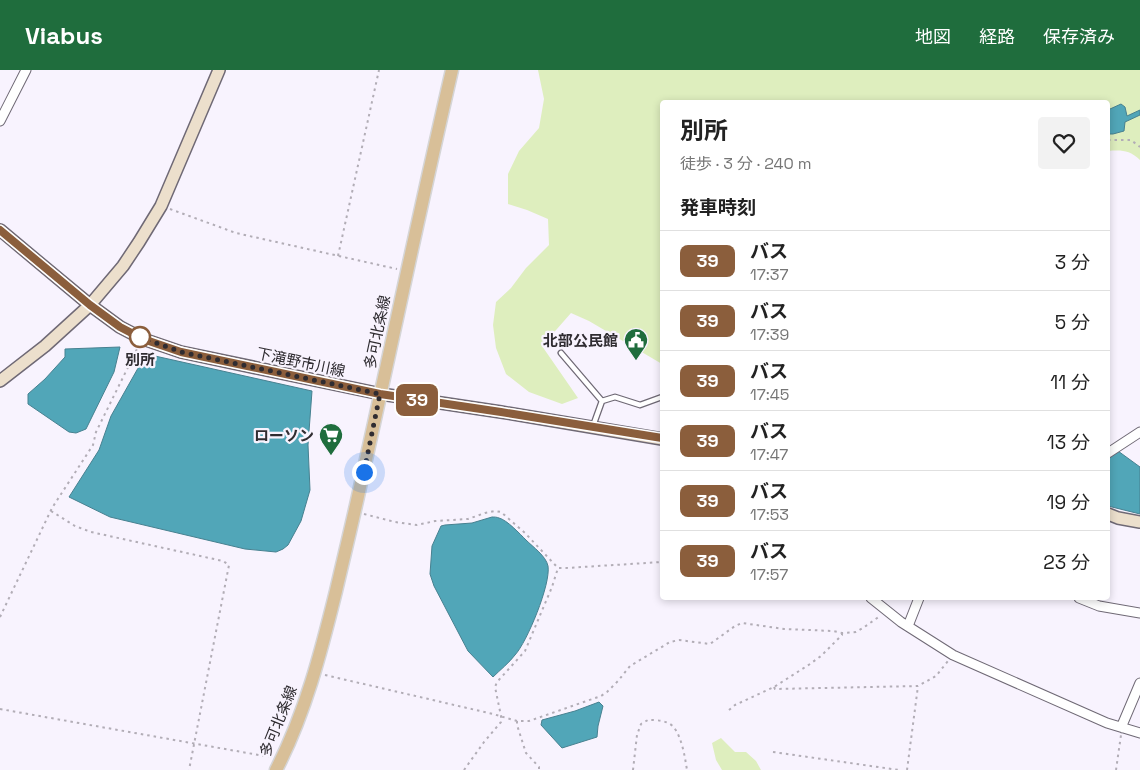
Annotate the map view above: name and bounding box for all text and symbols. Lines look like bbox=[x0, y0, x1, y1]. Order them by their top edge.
text: Viabus bbox=[25, 20, 103, 51]
text: 地図 bbox=[915, 25, 951, 48]
text: 経路 bbox=[979, 25, 1015, 48]
text: 保存済み bbox=[1043, 25, 1115, 48]
text: 別所 bbox=[680, 115, 728, 146]
button: heart bbox=[1038, 117, 1090, 169]
text: 徒歩 · 3 分 · 240 m bbox=[680, 153, 812, 174]
text: 発車時刻 bbox=[680, 195, 756, 220]
text: バス bbox=[750, 239, 788, 264]
text: 39 bbox=[696, 249, 719, 272]
text: 3 分 bbox=[1055, 250, 1090, 275]
text: 17:37 bbox=[750, 264, 788, 285]
street label: 多可北条線 bbox=[360, 293, 394, 371]
text: バス bbox=[750, 299, 788, 324]
text: 39 bbox=[696, 309, 719, 332]
text: 5 分 bbox=[1055, 310, 1090, 335]
text: 17:39 bbox=[750, 324, 789, 345]
marker: 別所 bbox=[129, 326, 151, 348]
public building icon: 北部公民館 bbox=[623, 327, 649, 361]
place label: 北部公民館 bbox=[543, 331, 618, 350]
street label: 下滝野市川線 bbox=[255, 343, 347, 381]
place label: 別所 bbox=[125, 350, 155, 369]
text: バス bbox=[750, 359, 788, 384]
text: 39 bbox=[696, 369, 719, 392]
text: 11 分 bbox=[1050, 370, 1090, 395]
line badge: 39 bbox=[394, 384, 440, 416]
text: 17:45 bbox=[750, 384, 789, 405]
text: 39 bbox=[406, 388, 428, 411]
text: バス bbox=[750, 419, 788, 444]
supermarket icon: ローソン bbox=[318, 422, 344, 456]
place label: ローソン bbox=[254, 426, 314, 445]
text: 39 bbox=[696, 429, 719, 452]
text: 13 分 bbox=[1047, 430, 1090, 455]
text: 17:47 bbox=[750, 444, 788, 465]
your location bbox=[352, 460, 377, 485]
text: バス bbox=[750, 479, 788, 504]
text: 39 bbox=[696, 489, 719, 512]
text: 19 分 bbox=[1047, 490, 1090, 515]
text: 17:53 bbox=[750, 504, 789, 525]
text: バス bbox=[750, 539, 788, 564]
text: 39 bbox=[696, 549, 719, 572]
text: 23 分 bbox=[1043, 550, 1090, 575]
text: 17:57 bbox=[750, 564, 788, 585]
street label: 多可北条線 bbox=[255, 683, 301, 759]

